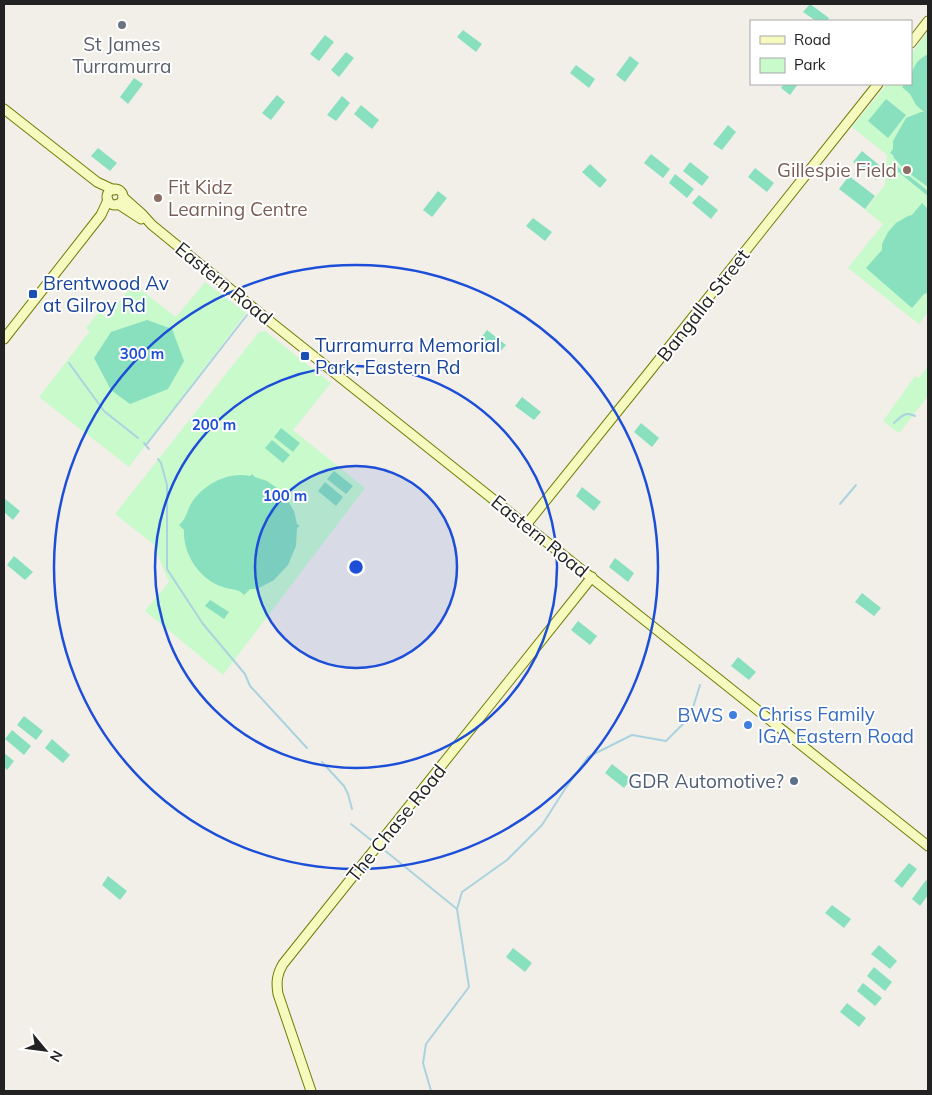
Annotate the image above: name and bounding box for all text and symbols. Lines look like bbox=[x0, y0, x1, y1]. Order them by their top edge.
marker: St James Turramurra bbox=[116, 19, 128, 31]
legend bbox=[750, 20, 912, 85]
text: Road bbox=[794, 30, 831, 49]
place label: St James Turramurra bbox=[73, 32, 171, 78]
text: Park bbox=[794, 55, 826, 74]
place label: Gillespie Field bbox=[777, 158, 897, 182]
marker: Gillespie Field bbox=[901, 164, 913, 176]
place label: Fit Kidz Learning Centre bbox=[168, 175, 308, 221]
marker: Fit Kidz Learning Centre bbox=[152, 192, 164, 204]
street label: Eastern Road bbox=[171, 236, 277, 330]
street label: Bangalla Street bbox=[652, 244, 755, 366]
place label: Brentwood Av at Gilroy Rd bbox=[43, 271, 169, 317]
marker: Brentwood Av at Gilroy Rd bbox=[27, 288, 39, 300]
place label: Turramurra Memorial Park, Eastern Rd bbox=[315, 333, 500, 379]
text: 300 m bbox=[120, 344, 164, 363]
marker: Turramurra Memorial Park, Eastern Rd bbox=[299, 350, 311, 362]
text: 200 m bbox=[192, 415, 236, 434]
text: 100 m bbox=[263, 486, 307, 505]
street label: Eastern Road bbox=[487, 489, 593, 583]
centre of rings bbox=[347, 558, 365, 576]
place label: Chriss Family IGA Eastern Road bbox=[758, 702, 914, 748]
place label: BWS bbox=[678, 703, 723, 727]
marker: BWS bbox=[727, 709, 739, 721]
marker: Chriss Family IGA Eastern Road bbox=[742, 719, 754, 731]
street label: The Chase Road bbox=[341, 759, 451, 887]
place label: GDR Automotive? bbox=[628, 769, 784, 793]
marker: GDR Automotive? bbox=[788, 775, 800, 787]
north arrow bbox=[20, 1025, 70, 1075]
text: N bbox=[46, 1047, 67, 1065]

